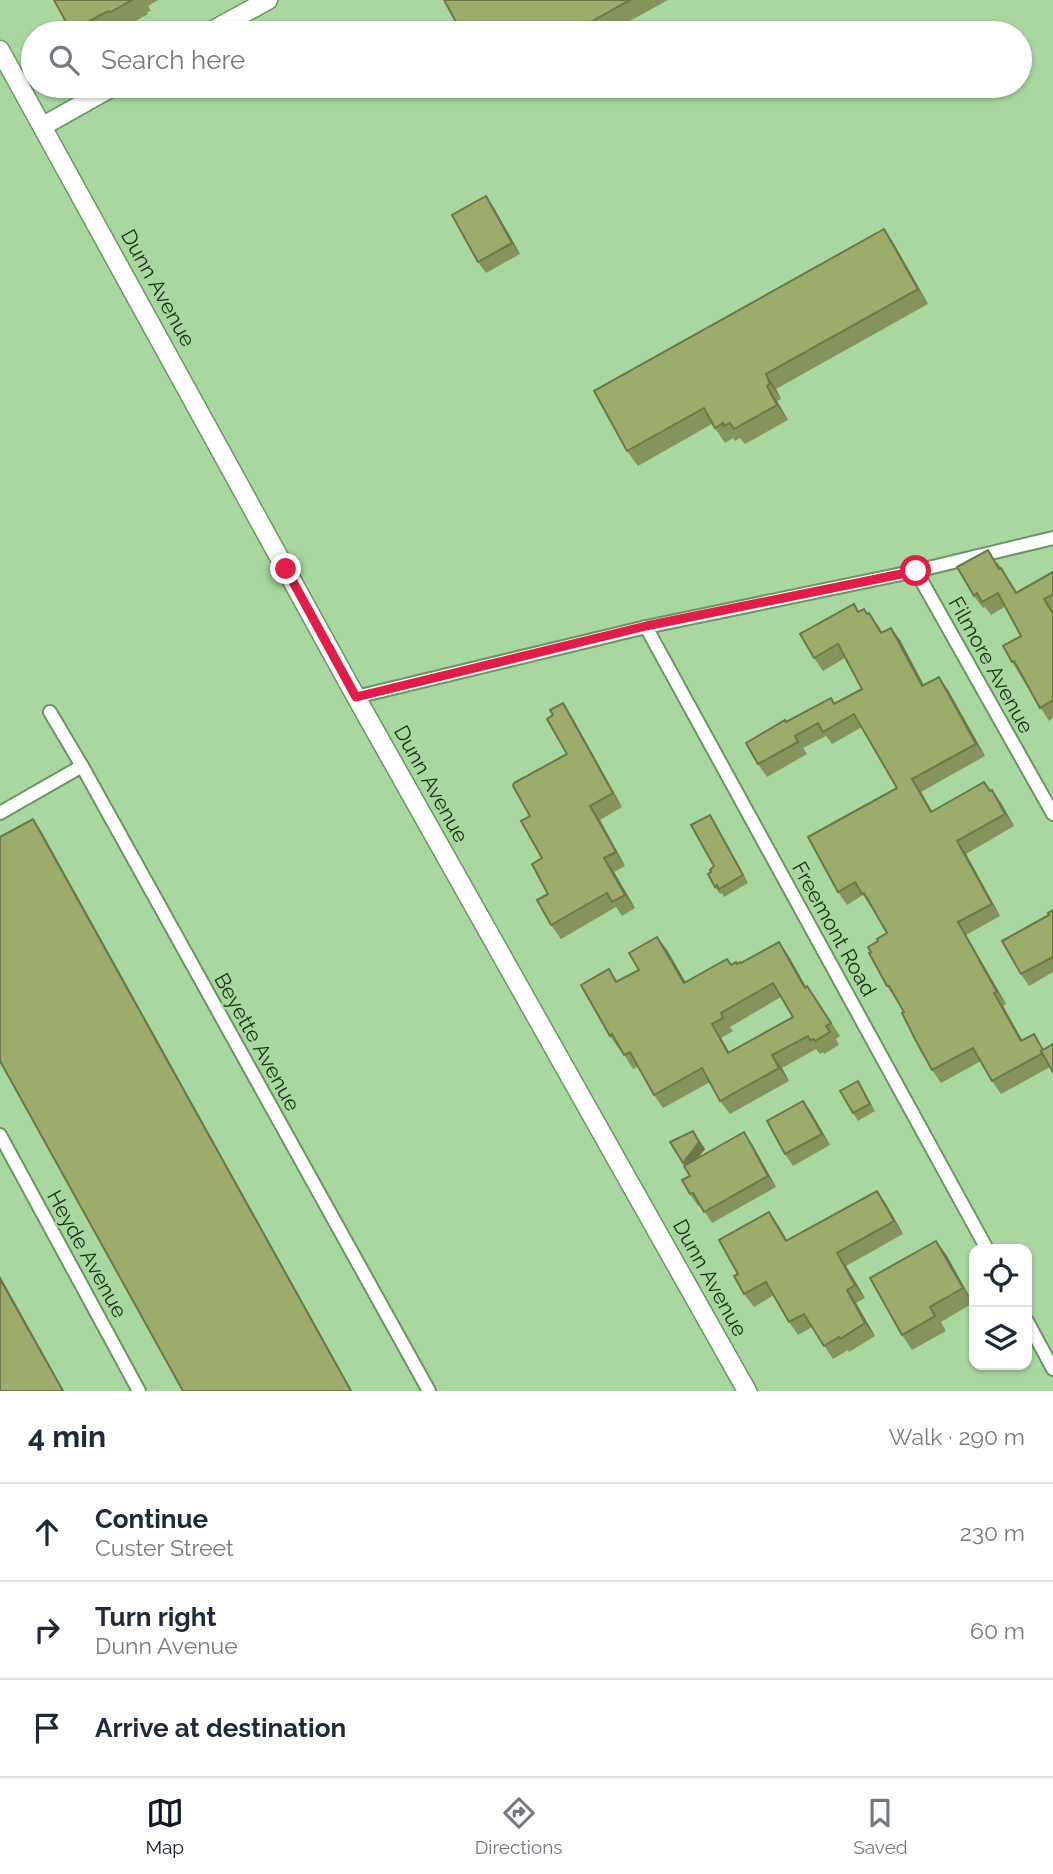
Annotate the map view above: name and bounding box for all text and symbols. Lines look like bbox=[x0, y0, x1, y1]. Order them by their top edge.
search box bbox=[21, 21, 1032, 98]
icon: search bbox=[45, 41, 83, 79]
text: Search here bbox=[101, 45, 245, 75]
street label: Dunn Avenue bbox=[116, 225, 201, 351]
route end bbox=[270, 553, 301, 584]
route start bbox=[900, 555, 931, 586]
street label: Filmore Avenue bbox=[944, 592, 1039, 737]
street label: Dunn Avenue bbox=[389, 721, 474, 847]
street label: Freemont Road bbox=[787, 857, 882, 1000]
street label: Beyette Avenue bbox=[209, 968, 306, 1115]
street label: Heyde Avenue bbox=[42, 1186, 133, 1322]
street label: Dunn Avenue bbox=[668, 1215, 753, 1341]
map controls bbox=[969, 1244, 1032, 1370]
button: locate bbox=[969, 1244, 1032, 1307]
button: layers bbox=[969, 1307, 1032, 1370]
text: 4 min bbox=[28, 1419, 106, 1454]
text: Walk · 290 m bbox=[889, 1423, 1025, 1450]
text: Continue bbox=[95, 1504, 208, 1534]
icon: ahead bbox=[28, 1513, 66, 1551]
text: 230 m bbox=[960, 1519, 1025, 1546]
text: Custer Street bbox=[95, 1534, 234, 1561]
text: Turn right bbox=[95, 1602, 216, 1632]
icon: right bbox=[28, 1611, 66, 1649]
text: 60 m bbox=[970, 1617, 1025, 1644]
text: Dunn Avenue bbox=[95, 1632, 238, 1659]
icon: arrive bbox=[28, 1709, 66, 1747]
text: Arrive at destination bbox=[95, 1713, 346, 1743]
tab: Map bbox=[145, 1794, 184, 1858]
tab: Directions bbox=[475, 1794, 563, 1858]
tab: Saved bbox=[853, 1794, 908, 1858]

